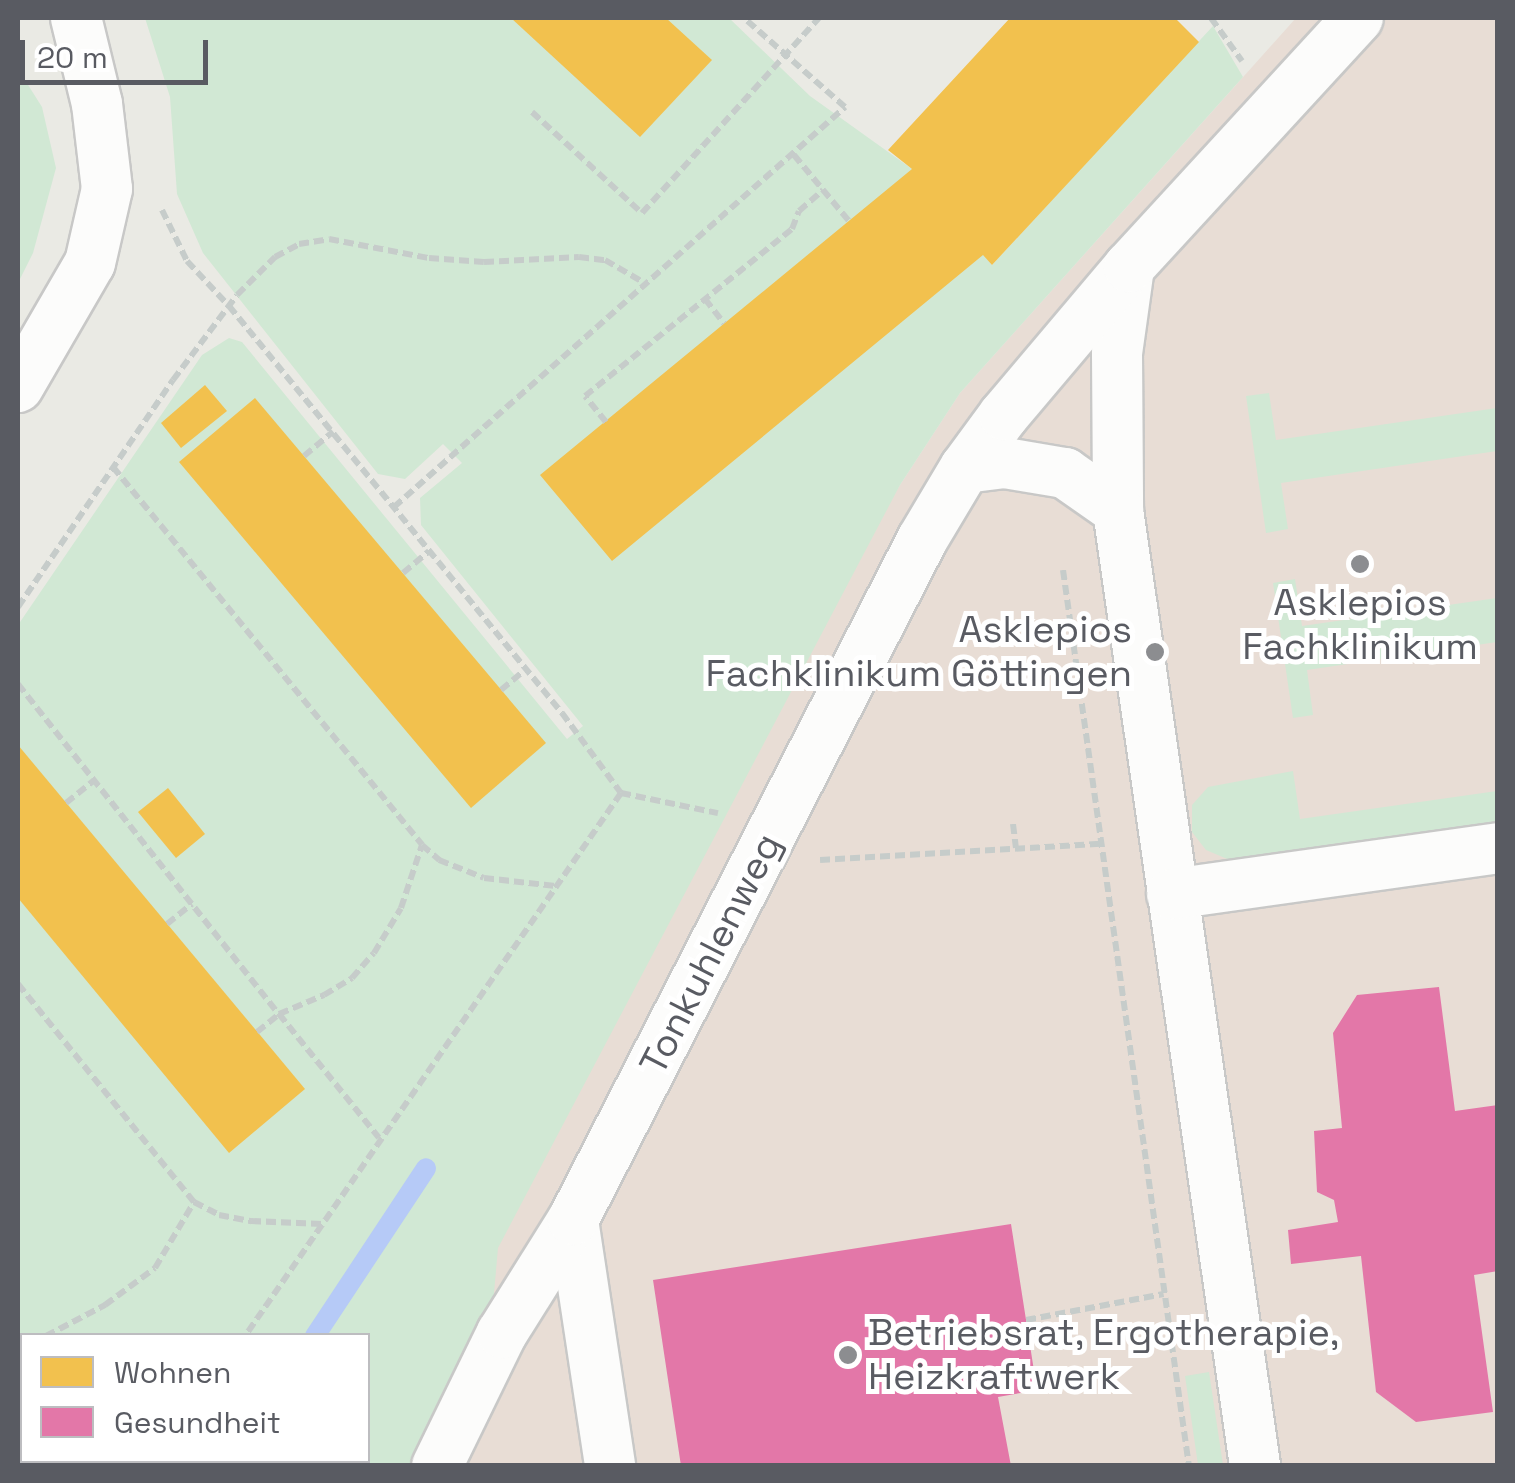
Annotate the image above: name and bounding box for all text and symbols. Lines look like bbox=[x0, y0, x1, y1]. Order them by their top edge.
scale bar bbox=[25, 20, 212, 82]
text: 20 m bbox=[37, 38, 108, 77]
marker: Asklepios Fachklinikum bbox=[1349, 553, 1371, 575]
place label: Asklepios Fachklinikum bbox=[1242, 580, 1478, 669]
place label: Asklepios Fachklinikum Göttingen bbox=[706, 607, 1132, 696]
marker: Asklepios Fachklinikum Göttingen bbox=[1142, 639, 1168, 665]
street label: Tonkuhlenweg bbox=[631, 826, 791, 1082]
place label: Betriebsrat, Ergotherapie, Heizkraftwerk bbox=[868, 1310, 1341, 1400]
legend bbox=[20, 1333, 370, 1463]
marker: Betriebsrat, Ergotherapie, Heizkraftwerk bbox=[837, 1344, 859, 1366]
text: Wohnen bbox=[114, 1353, 231, 1392]
text: Gesundheit bbox=[114, 1403, 281, 1442]

